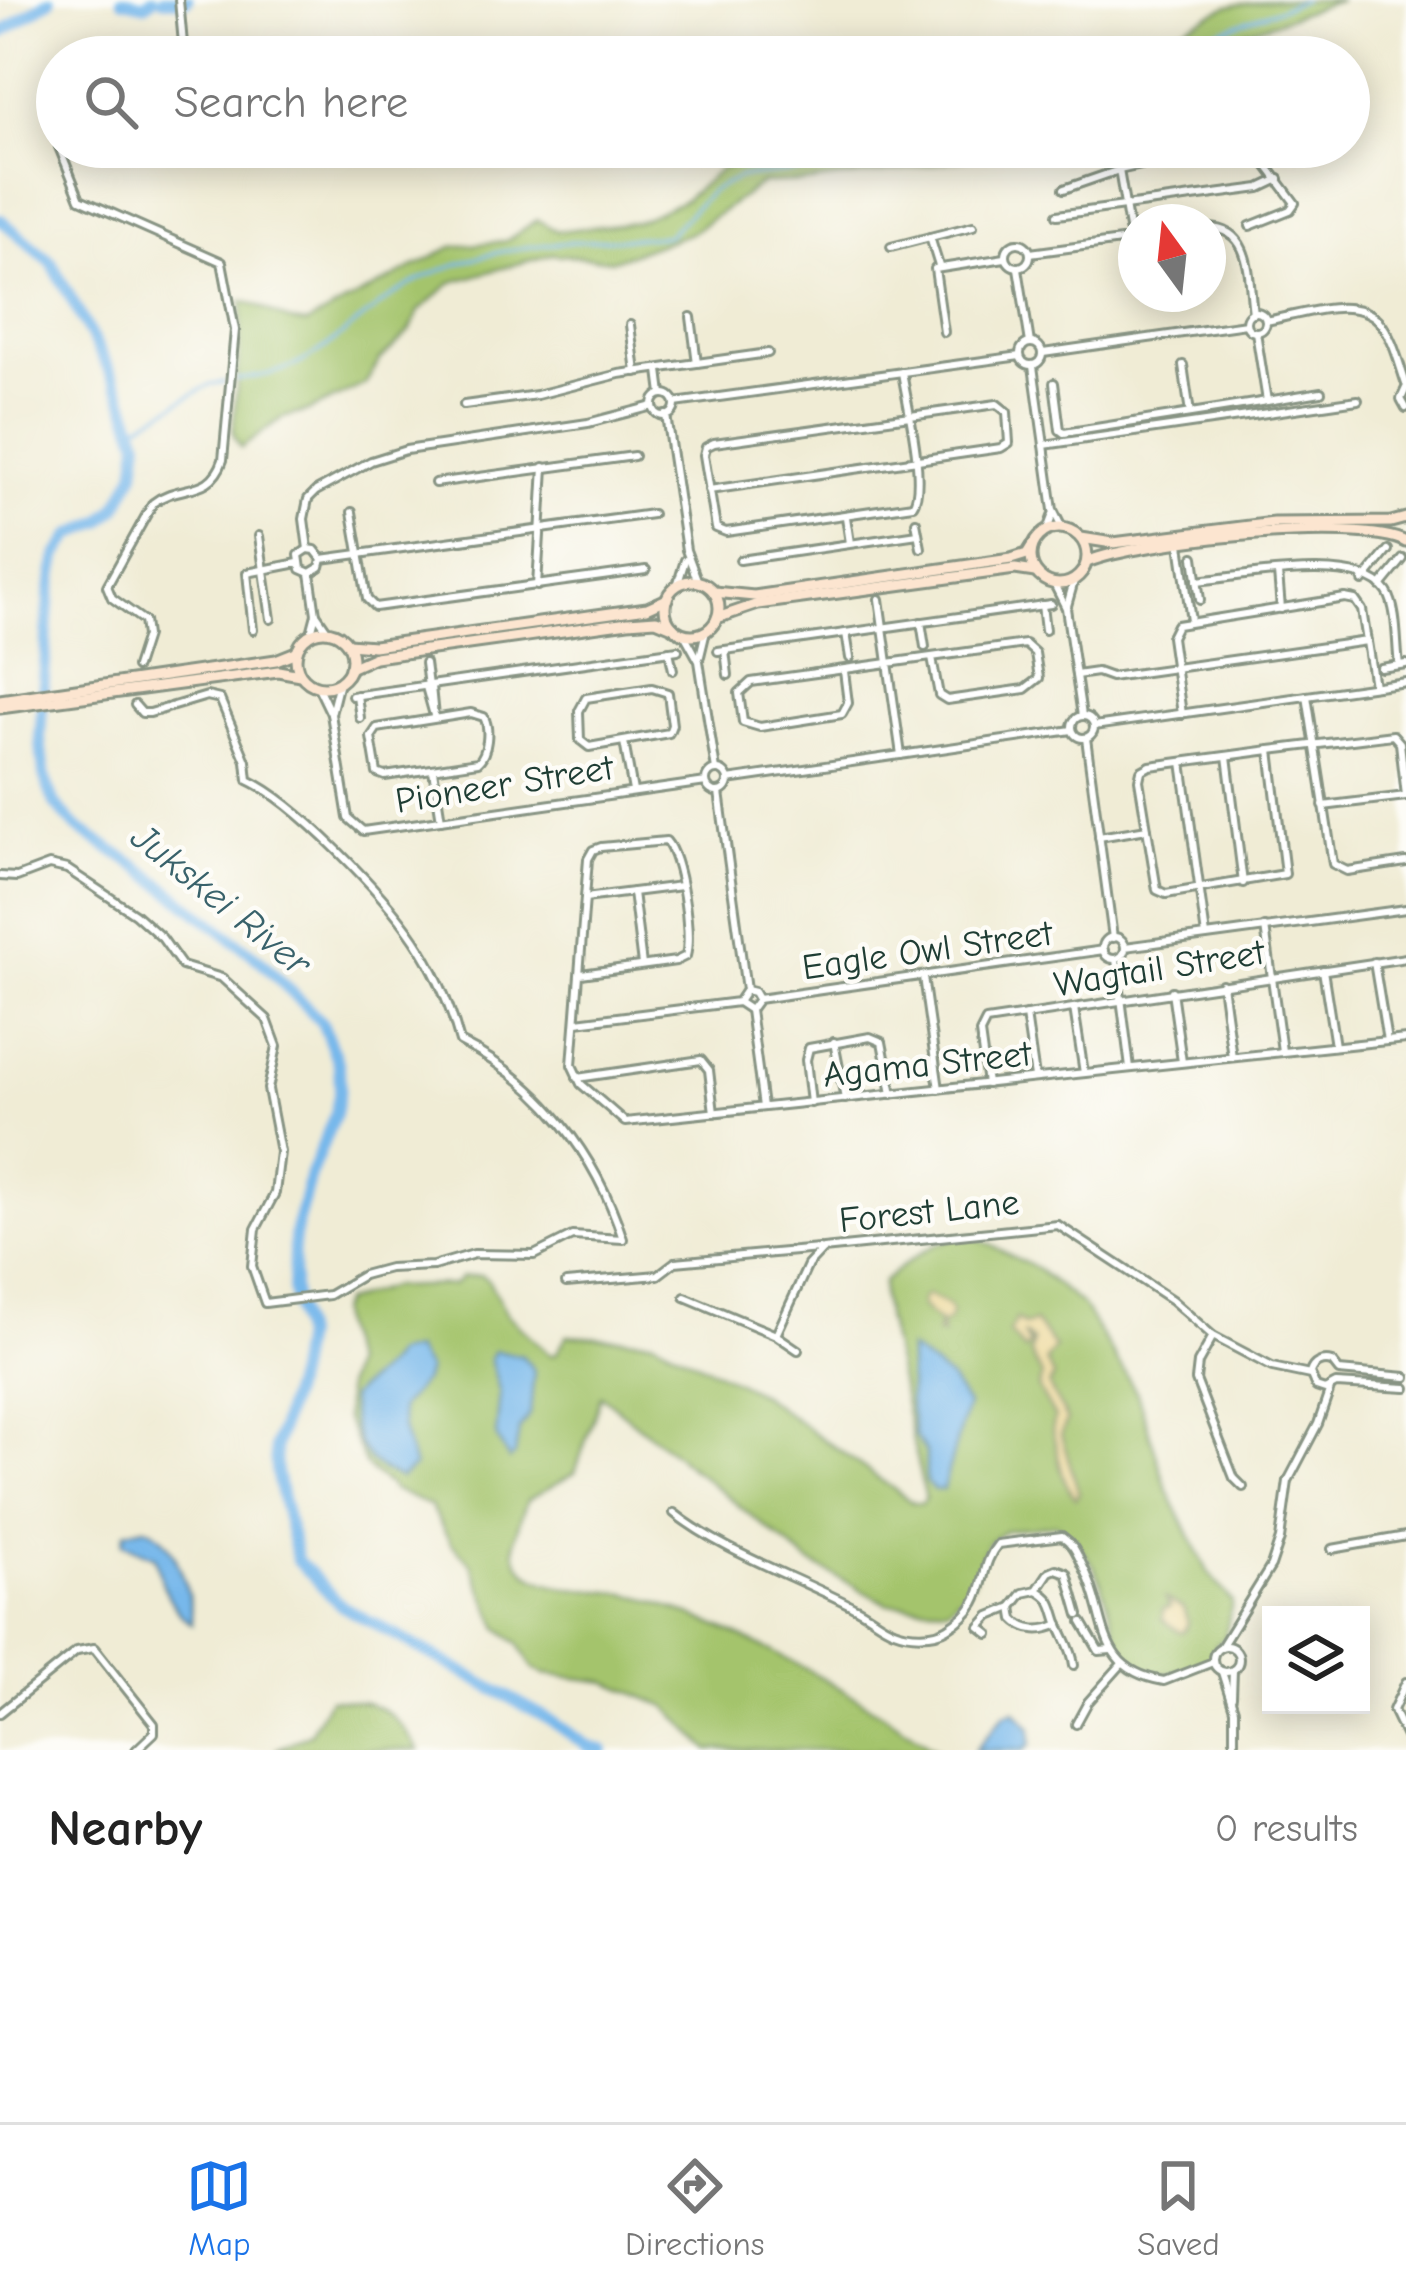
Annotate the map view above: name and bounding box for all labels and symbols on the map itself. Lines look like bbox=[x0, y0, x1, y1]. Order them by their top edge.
north arrow bbox=[1118, 204, 1226, 312]
street label: Pioneer Street bbox=[392, 747, 618, 822]
water label: Jukskei River bbox=[122, 814, 321, 987]
street label: Eagle Owl Street bbox=[800, 912, 1057, 988]
street label: Wagtail Street bbox=[1051, 931, 1269, 1005]
street label: Agama Street bbox=[821, 1033, 1035, 1096]
street label: Forest Lane bbox=[837, 1182, 1021, 1241]

